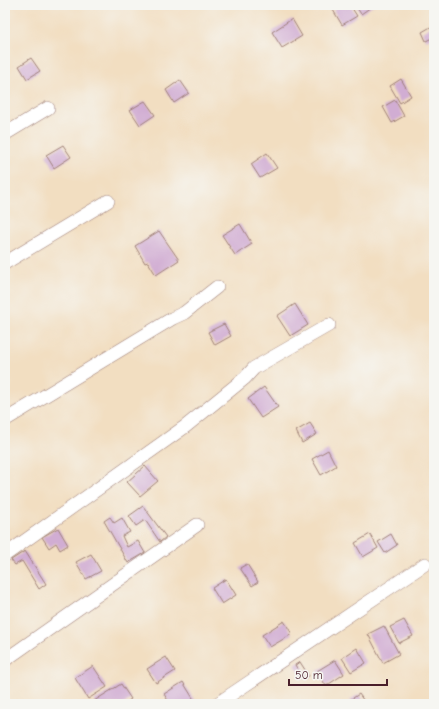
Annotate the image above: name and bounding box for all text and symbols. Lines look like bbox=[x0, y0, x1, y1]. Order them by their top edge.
scale bar bbox=[289, 661, 387, 687]
text: 50 m bbox=[295, 668, 323, 682]

